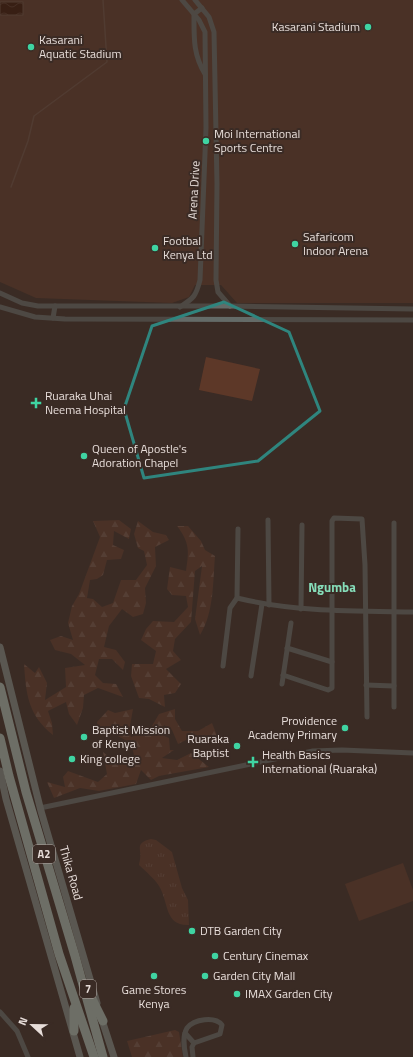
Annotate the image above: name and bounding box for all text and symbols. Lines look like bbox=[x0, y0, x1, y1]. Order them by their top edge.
place label: Kasarani Stadium bbox=[272, 17, 360, 36]
marker: Kasarani Stadium bbox=[363, 22, 373, 32]
place label: Kasarani Aquatic Stadium bbox=[39, 30, 122, 63]
marker: Kasarani Aquatic Stadium bbox=[26, 42, 36, 52]
place label: Moi International Sports Centre bbox=[214, 124, 300, 157]
marker: Moi International Sports Centre bbox=[201, 136, 211, 146]
street label: Arena Drive bbox=[182, 160, 205, 220]
place label: Safaricom Indoor Arena bbox=[303, 227, 368, 260]
place label: Footbal Kenya Ltd bbox=[163, 231, 213, 264]
marker: Safaricom Indoor Arena bbox=[290, 239, 300, 249]
marker: Footbal Kenya Ltd bbox=[150, 243, 160, 253]
place label: Ruaraka Uhai Neema Hospital bbox=[45, 386, 126, 419]
marker: Ruaraka Uhai Neema Hospital bbox=[30, 397, 42, 409]
place label: Queen of Apostle's Adoration Chapel bbox=[92, 439, 187, 472]
marker: Queen of Apostle's Adoration Chapel bbox=[79, 451, 89, 461]
district label: Ngumba bbox=[308, 577, 356, 597]
place label: Providence Academy Primary bbox=[248, 711, 337, 744]
place label: Baptist Mission of Kenya bbox=[92, 720, 170, 753]
marker: Providence Academy Primary bbox=[340, 723, 350, 733]
place label: Ruaraka Baptist bbox=[187, 729, 230, 762]
marker: Baptist Mission of Kenya bbox=[79, 732, 89, 742]
marker: Ruaraka Baptist bbox=[232, 741, 242, 751]
place label: Health Basics International (Ruaraka) bbox=[262, 745, 377, 778]
place label: King college bbox=[80, 749, 140, 768]
marker: King college bbox=[67, 754, 77, 764]
marker: Health Basics International (Ruaraka) bbox=[247, 756, 259, 768]
street label: Thika Road bbox=[55, 843, 88, 902]
road number: A2 bbox=[33, 845, 55, 863]
place label: DTB Garden City bbox=[200, 921, 282, 940]
marker: DTB Garden City bbox=[187, 926, 197, 936]
place label: Century Cinemax bbox=[223, 946, 309, 965]
marker: Century Cinemax bbox=[210, 951, 220, 961]
place label: Garden City Mall bbox=[213, 966, 295, 985]
marker: Game Stores Kenya bbox=[149, 971, 159, 981]
marker: Garden City Mall bbox=[200, 971, 210, 981]
road number: 7 bbox=[80, 980, 96, 998]
place label: Game Stores Kenya bbox=[122, 980, 187, 1013]
place label: IMAX Garden City bbox=[245, 984, 333, 1003]
marker: IMAX Garden City bbox=[232, 989, 242, 999]
north arrow bbox=[12, 1005, 52, 1045]
text: N bbox=[14, 1015, 32, 1028]

